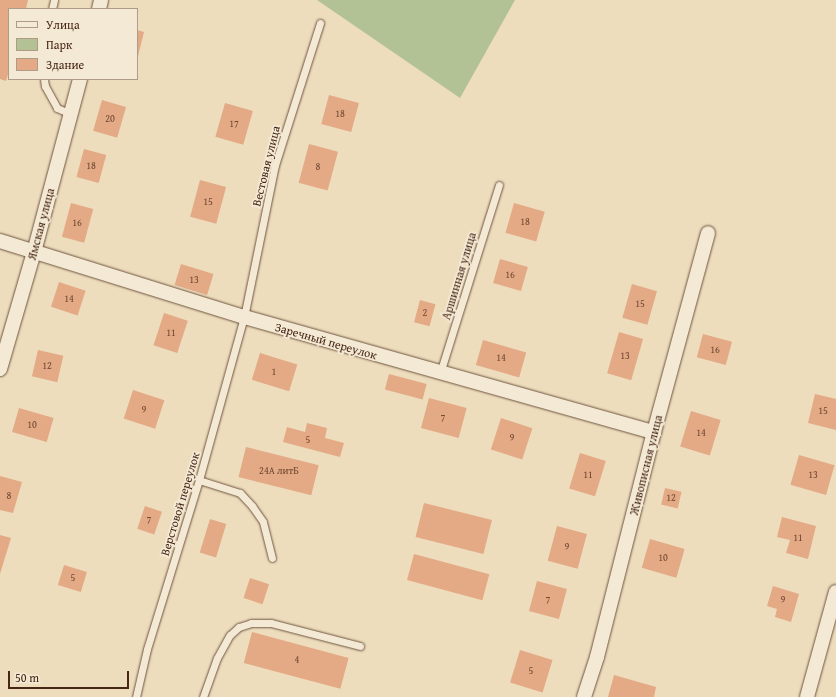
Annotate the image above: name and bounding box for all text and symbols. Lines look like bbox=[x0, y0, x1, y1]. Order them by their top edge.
legend bbox=[8, 8, 138, 80]
text: Улица bbox=[46, 16, 80, 33]
text: Парк bbox=[46, 36, 72, 53]
text: Здание bbox=[46, 56, 84, 73]
house number: 18 bbox=[335, 108, 345, 120]
house number: 20 bbox=[105, 113, 115, 125]
house number: 17 bbox=[229, 118, 239, 130]
street label: Вестовая улица bbox=[249, 124, 283, 208]
house number: 18 bbox=[86, 160, 96, 172]
house number: 8 bbox=[316, 161, 320, 173]
street label: Ямская улица bbox=[24, 186, 58, 262]
house number: 15 bbox=[203, 196, 213, 208]
house number: 18 bbox=[520, 216, 530, 228]
house number: 16 bbox=[72, 217, 82, 229]
street label: Аршинная улица bbox=[439, 231, 479, 321]
house number: 16 bbox=[505, 269, 515, 281]
house number: 13 bbox=[189, 274, 199, 286]
house number: 14 bbox=[64, 293, 74, 305]
house number: 15 bbox=[635, 298, 645, 310]
house number: 2 bbox=[423, 307, 427, 319]
street label: Заречный переулок bbox=[273, 320, 379, 362]
house number: 11 bbox=[166, 327, 176, 339]
house number: 16 bbox=[710, 344, 720, 356]
house number: 13 bbox=[620, 350, 630, 362]
house number: 14 bbox=[496, 352, 506, 364]
house number: 12 bbox=[42, 360, 52, 372]
house number: 1 bbox=[272, 366, 276, 378]
house number: 9 bbox=[142, 404, 146, 416]
house number: 15 bbox=[818, 405, 828, 417]
house number: 7 bbox=[441, 412, 445, 424]
street label: Живописная улица bbox=[627, 413, 665, 517]
house number: 10 bbox=[27, 419, 37, 431]
house number: 14 bbox=[696, 427, 706, 439]
house number: 9 bbox=[510, 432, 514, 444]
house number: 5 bbox=[306, 434, 310, 446]
street label: Верстовой переулок bbox=[157, 450, 203, 558]
house number: 24А литБ bbox=[259, 465, 299, 477]
house number: 11 bbox=[583, 469, 593, 481]
house number: 13 bbox=[808, 469, 818, 481]
house number: 8 bbox=[7, 490, 11, 502]
house number: 12 bbox=[666, 492, 676, 504]
house number: 7 bbox=[147, 514, 151, 526]
house number: 11 bbox=[793, 532, 803, 544]
house number: 9 bbox=[565, 541, 569, 553]
house number: 10 bbox=[658, 552, 668, 564]
house number: 5 bbox=[71, 572, 75, 584]
house number: 7 bbox=[546, 594, 550, 606]
house number: 9 bbox=[781, 594, 785, 606]
house number: 4 bbox=[295, 654, 299, 666]
scale bar bbox=[10, 663, 131, 689]
house number: 5 bbox=[529, 665, 533, 677]
text: 50 m bbox=[15, 669, 39, 686]

